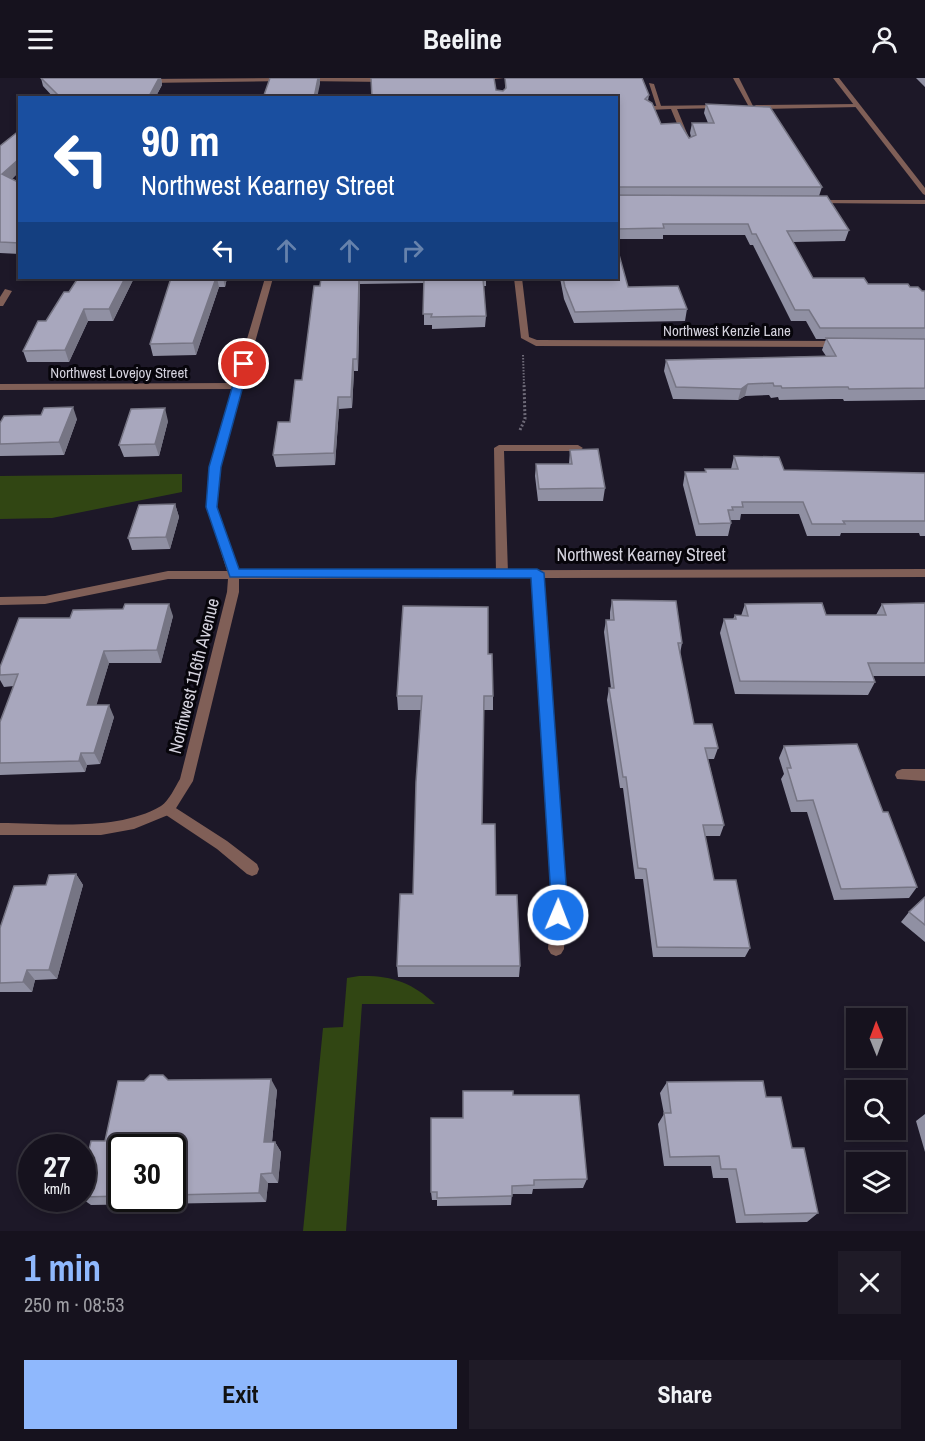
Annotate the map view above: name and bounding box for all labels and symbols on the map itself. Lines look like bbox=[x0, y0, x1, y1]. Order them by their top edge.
street label: Northwest Kenzie Lane bbox=[663, 320, 791, 341]
pin bbox=[218, 338, 269, 389]
street label: Northwest Lovejoy Street bbox=[50, 362, 188, 383]
street label: Northwest Kearney Street bbox=[556, 542, 726, 567]
street label: Northwest 116th Avenue bbox=[162, 595, 225, 756]
position arrow bbox=[526, 883, 590, 947]
north arrow bbox=[846, 1008, 906, 1068]
speed limit sign: 30 bbox=[108, 1134, 186, 1212]

